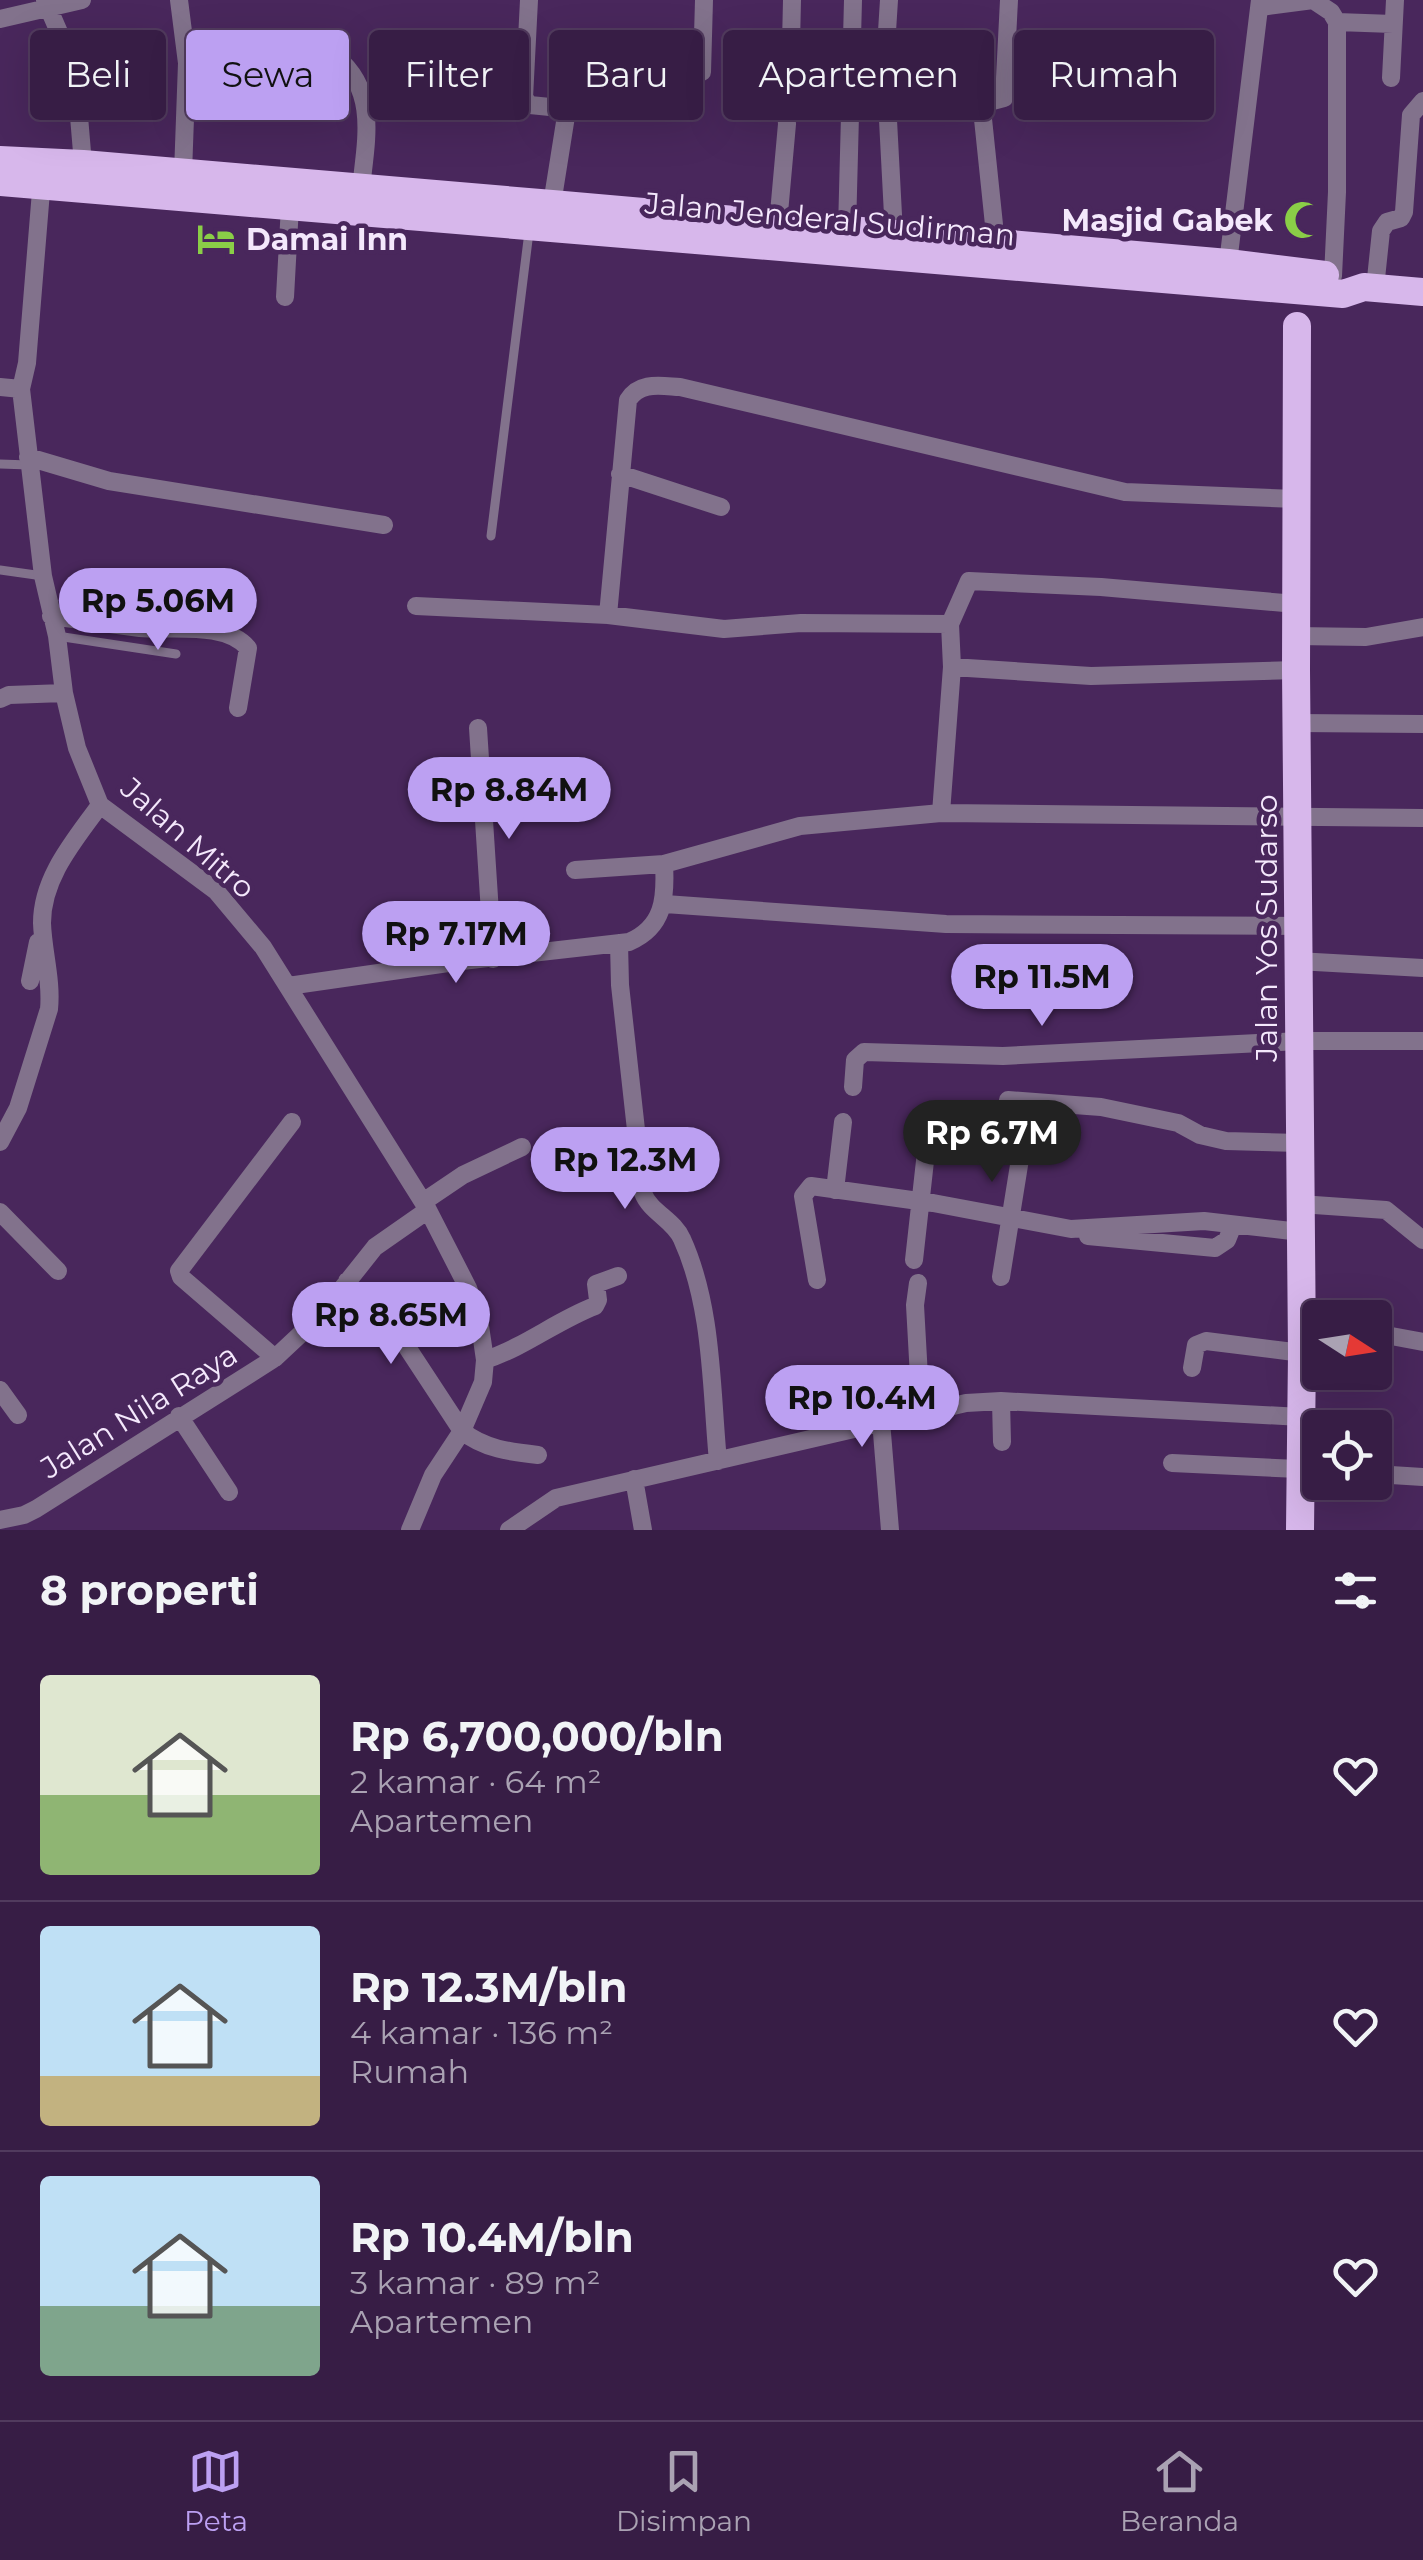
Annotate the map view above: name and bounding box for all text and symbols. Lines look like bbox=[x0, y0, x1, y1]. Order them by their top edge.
chip: Beli bbox=[30, 30, 166, 120]
chip: Sewa bbox=[186, 30, 349, 120]
chip: Filter bbox=[369, 30, 529, 120]
chip: Baru bbox=[549, 30, 703, 120]
chip: Apartemen bbox=[723, 30, 994, 120]
chip: Rumah bbox=[1014, 30, 1214, 120]
street label: Jalan Jenderal Sudirman bbox=[642, 184, 1017, 254]
mosque icon: Masjid Gabek bbox=[1282, 199, 1324, 241]
place label: Masjid Gabek bbox=[1062, 202, 1273, 239]
hotel icon: Damai Inn bbox=[195, 218, 237, 260]
place label: Damai Inn bbox=[246, 221, 408, 258]
pin: Rp 5.06M bbox=[55, 568, 261, 653]
text: Rp 5.06M bbox=[81, 581, 235, 620]
pin: Rp 8.84M bbox=[406, 757, 612, 842]
street label: Jalan Mitro bbox=[113, 769, 263, 906]
text: Rp 8.84M bbox=[430, 770, 588, 809]
street label: Jalan Yos Sudarso bbox=[1248, 794, 1285, 1063]
pin: Rp 7.17M bbox=[353, 901, 559, 986]
text: Rp 7.17M bbox=[384, 914, 528, 953]
pin: Rp 11.5M bbox=[939, 944, 1145, 1029]
text: Rp 11.5M bbox=[973, 957, 1111, 996]
pin: Rp 6.7M bbox=[900, 1100, 1084, 1185]
text: Rp 6.7M bbox=[925, 1113, 1059, 1152]
pin: Rp 12.3M bbox=[522, 1127, 728, 1212]
text: Rp 12.3M bbox=[553, 1140, 697, 1179]
pin: Rp 8.65M bbox=[288, 1282, 494, 1367]
text: Rp 8.65M bbox=[314, 1295, 468, 1334]
north arrow bbox=[1302, 1300, 1392, 1390]
map controls bbox=[1302, 1300, 1392, 1500]
street label: Jalan Nila Raya bbox=[33, 1336, 244, 1487]
pin: Rp 10.4M bbox=[759, 1365, 965, 1450]
text: Rp 10.4M bbox=[787, 1378, 937, 1417]
button: locate bbox=[1302, 1410, 1392, 1500]
icon: filters bbox=[1328, 1563, 1383, 1618]
text: 8 properti bbox=[40, 1564, 259, 1616]
text: Rp 6,700,000/bln bbox=[350, 1710, 724, 1762]
icon: home bbox=[120, 1715, 240, 1835]
icon: heart bbox=[1328, 1748, 1383, 1803]
text: 2 kamar · 64 m² bbox=[350, 1762, 602, 1801]
text: Apartemen bbox=[350, 1801, 533, 1840]
text: Rp 12.3M/bln bbox=[350, 1961, 627, 2013]
icon: home bbox=[120, 1966, 240, 2086]
icon: heart bbox=[1328, 1999, 1383, 2054]
text: 4 kamar · 136 m² bbox=[350, 2013, 613, 2052]
text: Rumah bbox=[350, 2052, 469, 2091]
text: Rp 10.4M/bln bbox=[350, 2211, 634, 2263]
icon: home bbox=[120, 2216, 240, 2336]
icon: heart bbox=[1328, 2249, 1383, 2304]
text: 3 kamar · 89 m² bbox=[350, 2263, 601, 2302]
text: Apartemen bbox=[350, 2302, 533, 2341]
tab: Peta bbox=[184, 2444, 248, 2538]
tab: Disimpan bbox=[616, 2444, 752, 2538]
tab: Beranda bbox=[1120, 2444, 1239, 2538]

